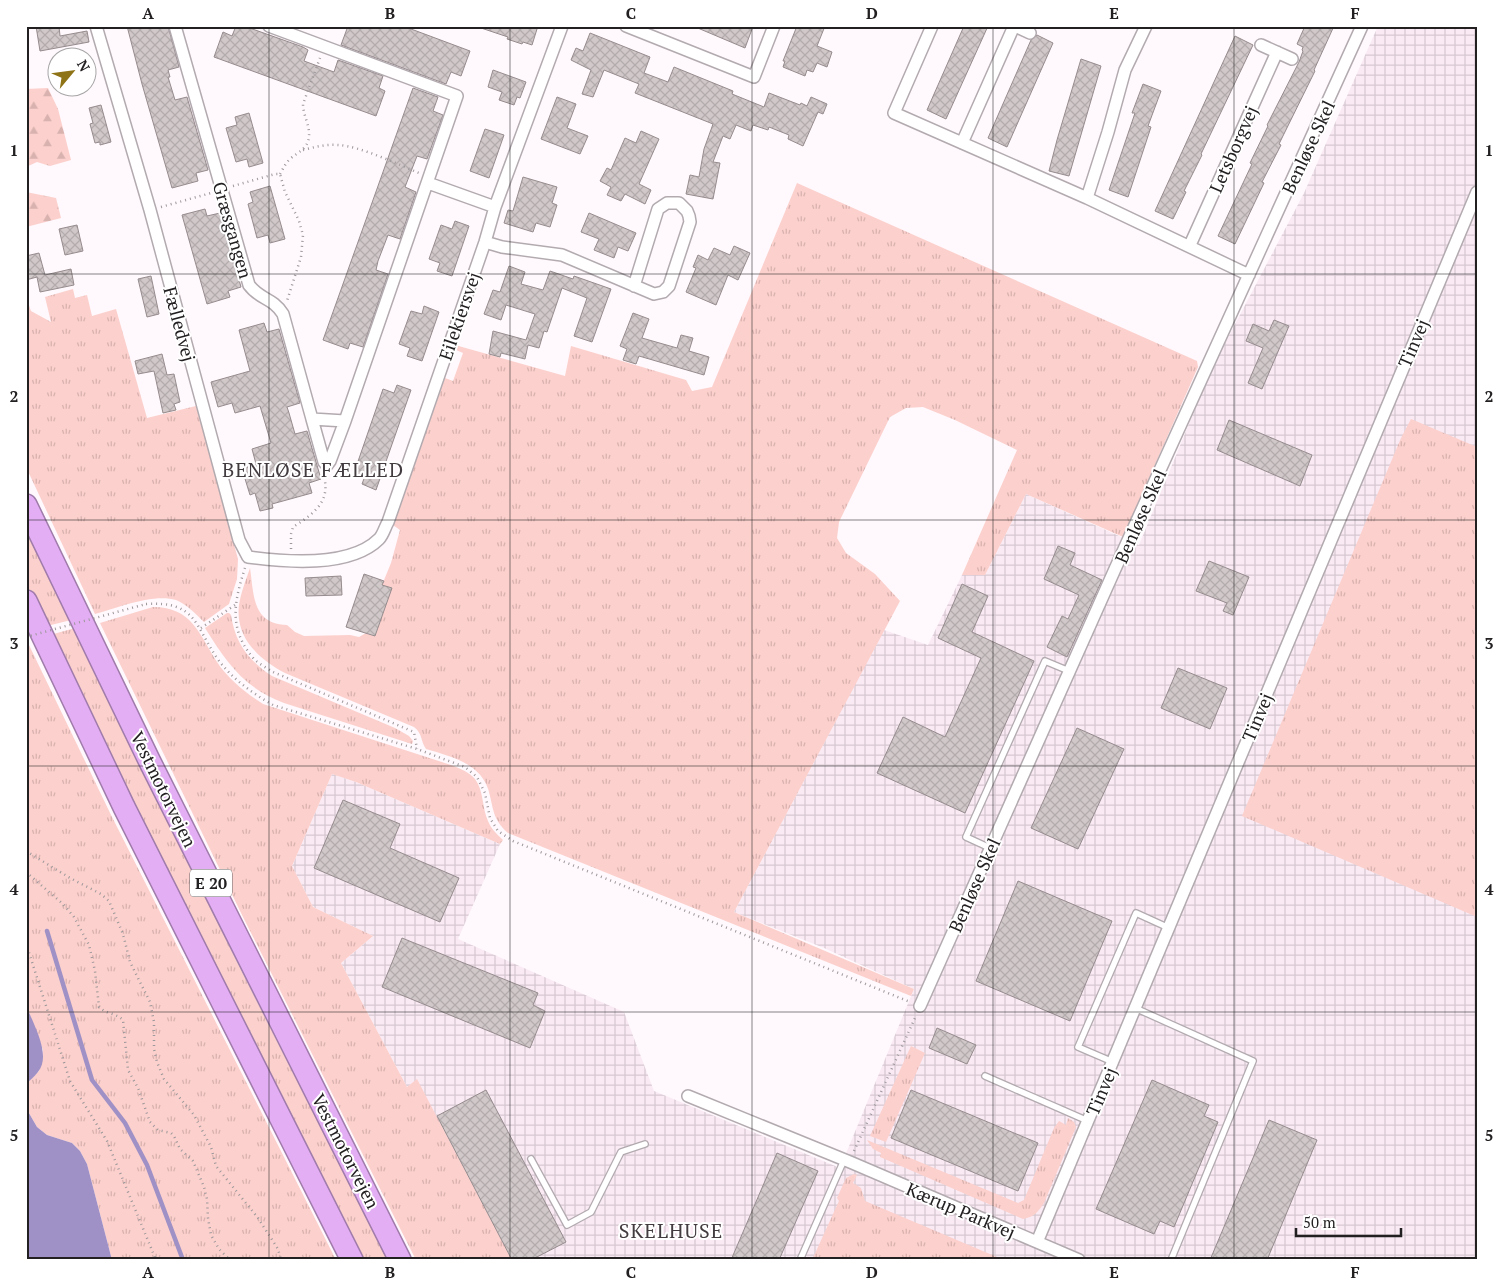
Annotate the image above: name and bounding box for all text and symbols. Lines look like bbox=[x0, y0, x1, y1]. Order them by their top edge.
text: A bbox=[142, 2, 154, 24]
text: B bbox=[385, 2, 395, 24]
text: C bbox=[626, 2, 636, 24]
text: D bbox=[866, 2, 878, 24]
text: E bbox=[1109, 2, 1119, 24]
text: F bbox=[1350, 2, 1360, 24]
north arrow bbox=[48, 48, 98, 98]
text: N bbox=[73, 56, 95, 75]
street label: Benløse Skel bbox=[1276, 96, 1340, 198]
street label: Letsborgvej bbox=[1203, 102, 1263, 196]
text: 1 bbox=[9, 139, 19, 161]
text: 1 bbox=[1484, 139, 1494, 161]
street label: Græsgangen bbox=[208, 179, 258, 281]
street label: Eilekiersvej bbox=[433, 269, 485, 363]
street label: Fælledvej bbox=[158, 284, 202, 364]
street label: Tinvej bbox=[1392, 315, 1434, 371]
text: 2 bbox=[9, 385, 19, 407]
text: 2 bbox=[1484, 385, 1494, 407]
district label: BENLØSE FÆLLED bbox=[222, 456, 404, 483]
street label: Benløse Skel bbox=[1109, 465, 1171, 567]
text: 3 bbox=[9, 632, 19, 654]
text: 3 bbox=[1484, 632, 1494, 654]
street label: Tinvej bbox=[1236, 689, 1278, 745]
street label: Vestmotorvejen bbox=[126, 727, 203, 851]
street label: Benløse Skel bbox=[943, 834, 1005, 936]
road number: E 20 bbox=[190, 870, 232, 896]
text: 4 bbox=[9, 878, 19, 900]
text: 4 bbox=[1484, 878, 1494, 900]
street label: Tinvej bbox=[1080, 1063, 1122, 1119]
street label: Vestmotorvejen bbox=[307, 1089, 385, 1213]
text: 5 bbox=[9, 1124, 19, 1146]
text: 5 bbox=[1484, 1124, 1494, 1146]
street label: Kærup Parkvej bbox=[903, 1176, 1019, 1244]
scale bar bbox=[1296, 1206, 1400, 1238]
text: 50 m bbox=[1303, 1212, 1336, 1232]
district label: SKELHUSE bbox=[619, 1217, 723, 1244]
text: A bbox=[142, 1261, 154, 1283]
text: B bbox=[385, 1261, 395, 1283]
text: C bbox=[626, 1261, 636, 1283]
text: D bbox=[866, 1261, 878, 1283]
text: E bbox=[1109, 1261, 1119, 1283]
text: F bbox=[1350, 1261, 1360, 1283]

